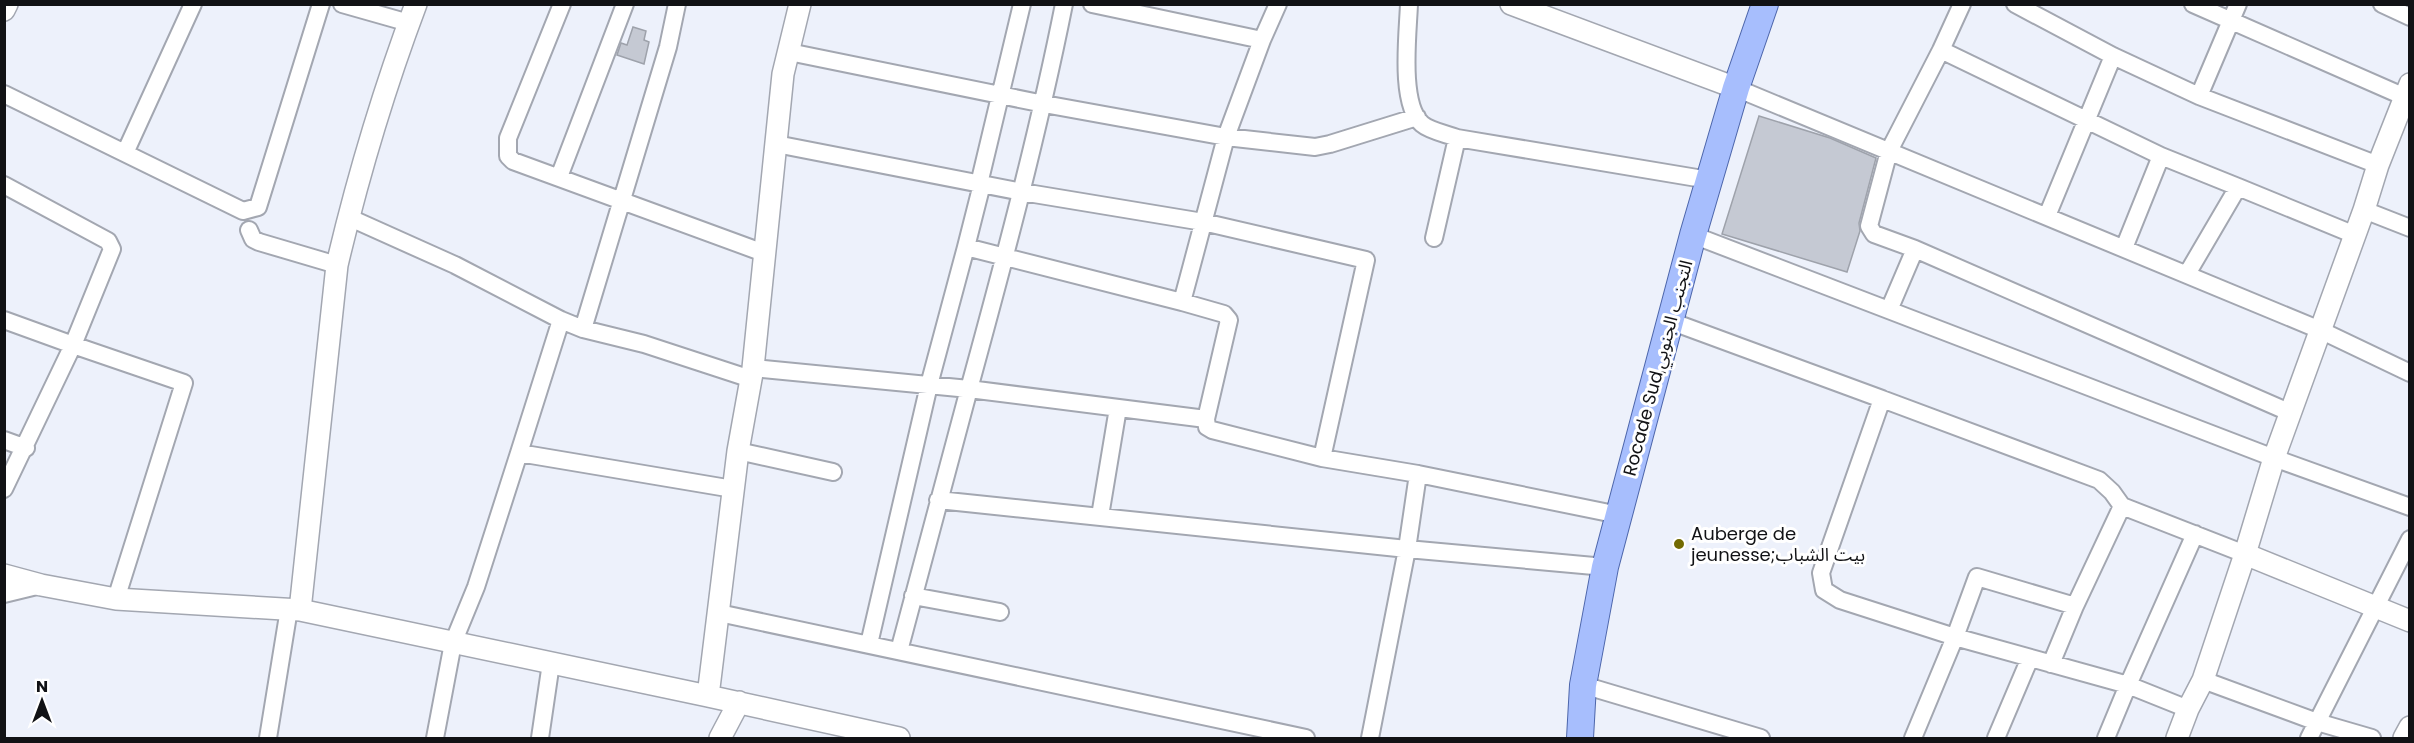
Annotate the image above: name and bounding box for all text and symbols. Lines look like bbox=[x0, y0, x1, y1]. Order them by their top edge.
street label: Rocade Sud,التجنب الجنوبي bbox=[1617, 257, 1700, 479]
place label: Auberge de jeunesse;بيت الشباب bbox=[1690, 521, 1865, 567]
marker: Auberge de jeunesse;بيت الشباب bbox=[1672, 537, 1686, 551]
north arrow bbox=[12, 671, 72, 731]
text: N bbox=[36, 675, 48, 698]

